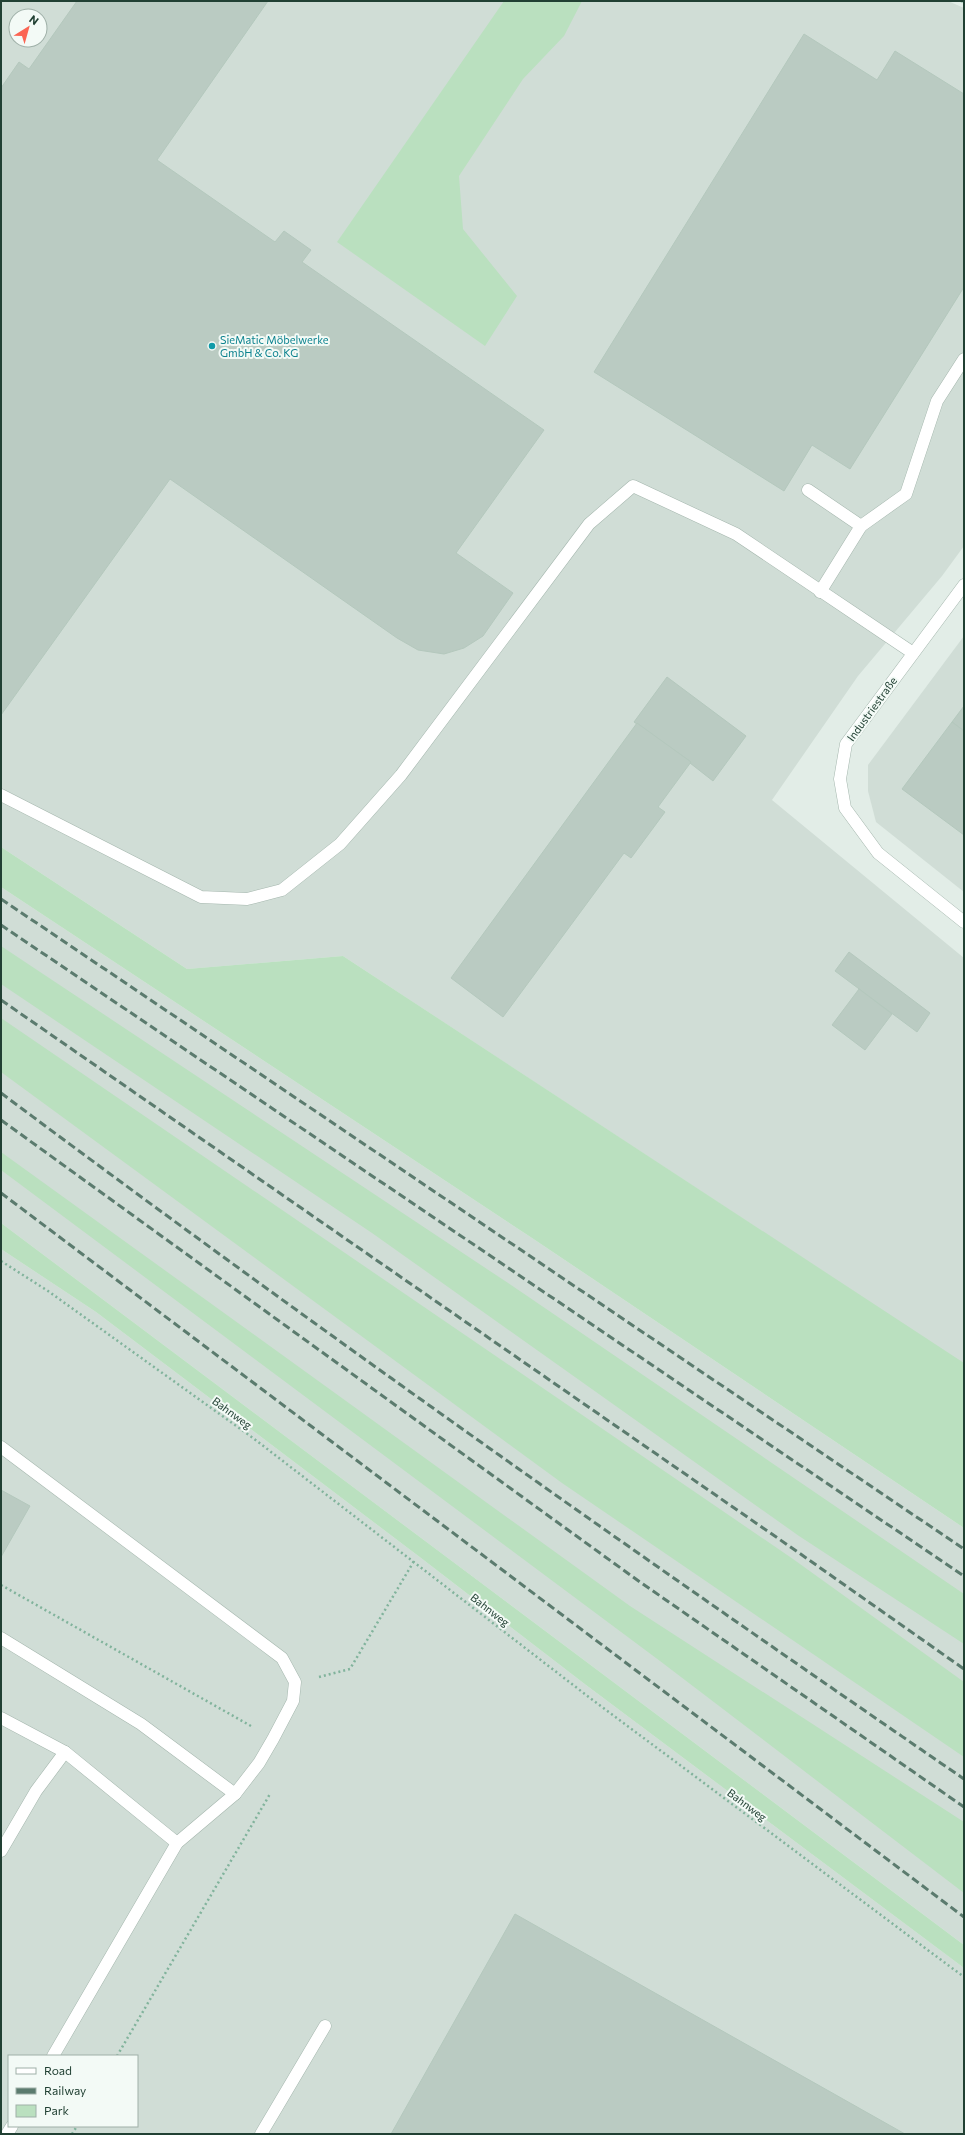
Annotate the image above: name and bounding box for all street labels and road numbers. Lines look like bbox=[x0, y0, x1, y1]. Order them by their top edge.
street label: Industriestraße bbox=[844, 674, 899, 743]
street label: Bahnweg bbox=[210, 1394, 255, 1431]
street label: Bahnweg bbox=[468, 1590, 512, 1629]
street label: Bahnweg bbox=[725, 1786, 769, 1824]

